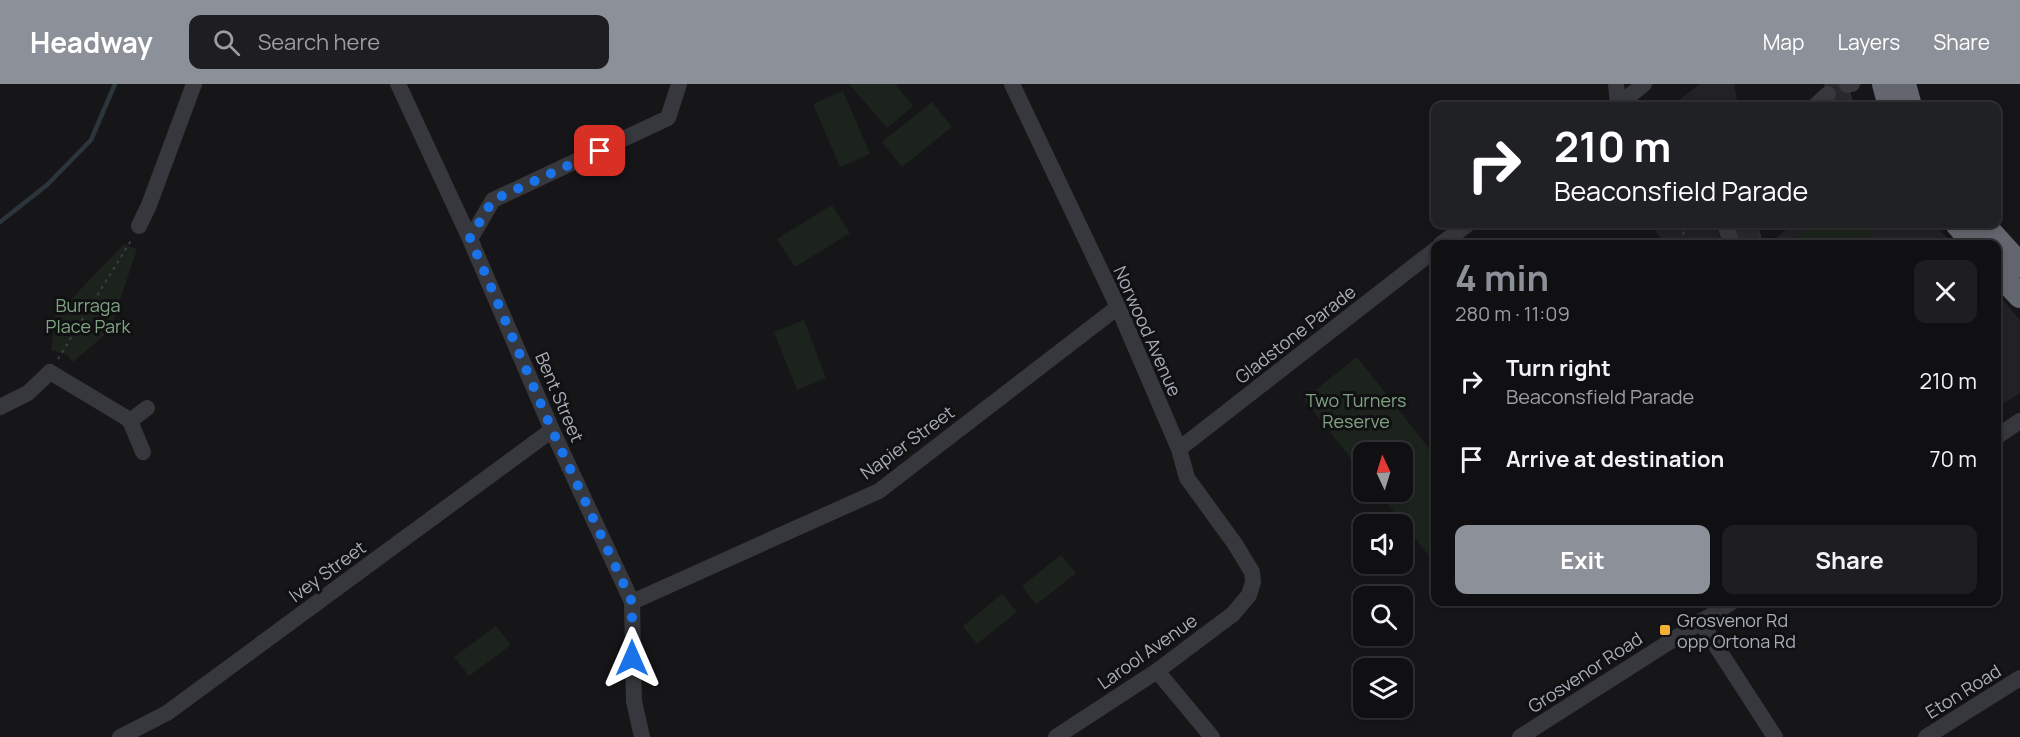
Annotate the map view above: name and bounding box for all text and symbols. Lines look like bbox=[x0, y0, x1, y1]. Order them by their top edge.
search box bbox=[189, 15, 609, 69]
text: Headway bbox=[30, 23, 153, 61]
icon: search bbox=[210, 26, 243, 59]
text: Search here bbox=[258, 27, 380, 57]
text: Map bbox=[1763, 28, 1804, 56]
text: Layers bbox=[1837, 28, 1900, 56]
text: Share bbox=[1933, 28, 1990, 56]
text: 210 m bbox=[1554, 117, 1671, 175]
pin bbox=[574, 125, 625, 176]
icon: right bbox=[1455, 126, 1533, 204]
icon: arrive bbox=[583, 134, 616, 167]
text: Beaconsfield Parade bbox=[1554, 172, 1808, 209]
text: 4 min bbox=[1455, 253, 1549, 302]
button: close bbox=[1914, 260, 1977, 323]
street label: Norwood Avenue bbox=[1109, 262, 1187, 400]
street label: Gladstone Parade bbox=[1230, 279, 1360, 389]
park label: Burraga Place Park bbox=[46, 293, 131, 338]
text: 280 m · 11:09 bbox=[1455, 300, 1570, 327]
street label: Bent Street bbox=[530, 348, 590, 446]
text: Turn right bbox=[1506, 353, 1611, 383]
icon: right bbox=[1455, 365, 1488, 398]
text: 210 m bbox=[1919, 366, 1977, 396]
text: Beaconsfield Parade bbox=[1506, 383, 1694, 410]
park label: Two Turners Reserve bbox=[1305, 388, 1407, 433]
street label: Napier Street bbox=[855, 400, 959, 484]
north arrow bbox=[1353, 442, 1413, 502]
map controls bbox=[1353, 442, 1413, 718]
icon: arrive bbox=[1455, 443, 1488, 476]
text: Arrive at destination bbox=[1506, 444, 1724, 474]
text: 70 m bbox=[1929, 444, 1977, 474]
button: sound bbox=[1353, 514, 1413, 574]
button: Exit bbox=[1455, 525, 1710, 594]
button: Share bbox=[1722, 525, 1977, 594]
street label: Ivey Street bbox=[284, 535, 370, 607]
button: search bbox=[1353, 586, 1413, 646]
street label: Larool Avenue bbox=[1093, 608, 1201, 694]
place label: Grosvenor Rd opp Ortona Rd bbox=[1677, 608, 1796, 653]
marker: Grosvenor Rd opp Ortona Rd bbox=[1658, 623, 1672, 637]
position arrow bbox=[600, 626, 664, 690]
street label: Grosvenor Road bbox=[1523, 626, 1647, 718]
button: layers bbox=[1353, 658, 1413, 718]
street label: Eton Road bbox=[1921, 658, 2005, 724]

